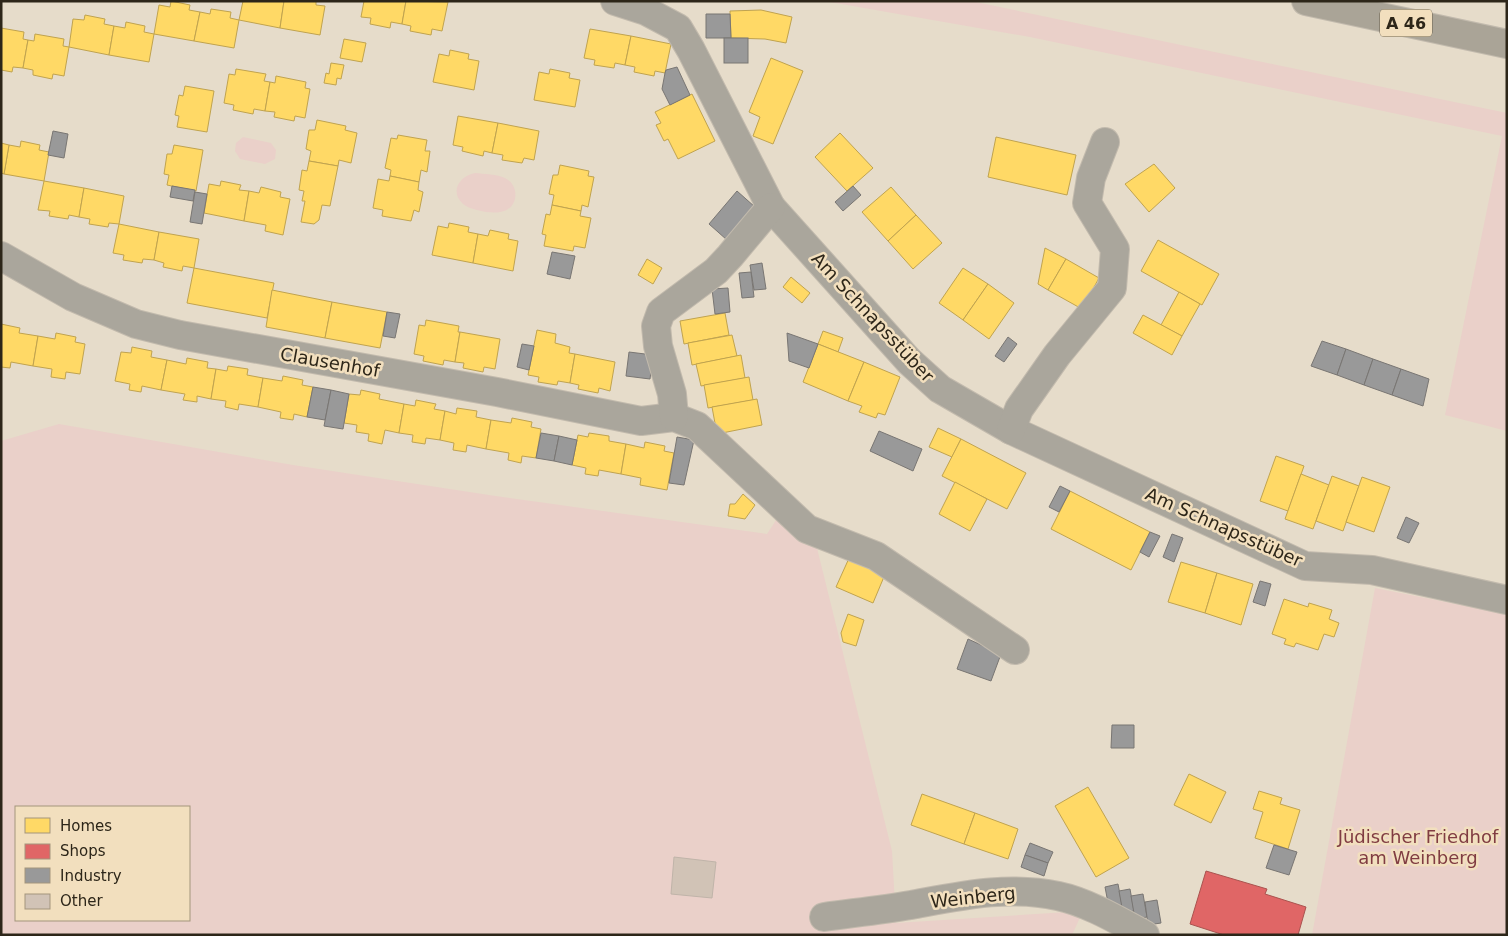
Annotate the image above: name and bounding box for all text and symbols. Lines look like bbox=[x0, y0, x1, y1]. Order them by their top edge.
road number: A 46 bbox=[1380, 9, 1432, 36]
street label: Am Schnapsstüber bbox=[808, 248, 939, 386]
street label: Clausenhof bbox=[279, 343, 382, 381]
street label: Am Schnapsstüber bbox=[1142, 483, 1306, 571]
legend bbox=[15, 806, 190, 921]
text: Homes bbox=[60, 817, 112, 835]
park label: Jüdischer Friedhof am Weinberg bbox=[1337, 826, 1499, 868]
text: Shops bbox=[60, 842, 106, 860]
text: Industry bbox=[60, 867, 122, 885]
street label: Weinberg bbox=[930, 882, 1016, 912]
text: Other bbox=[60, 892, 103, 910]

